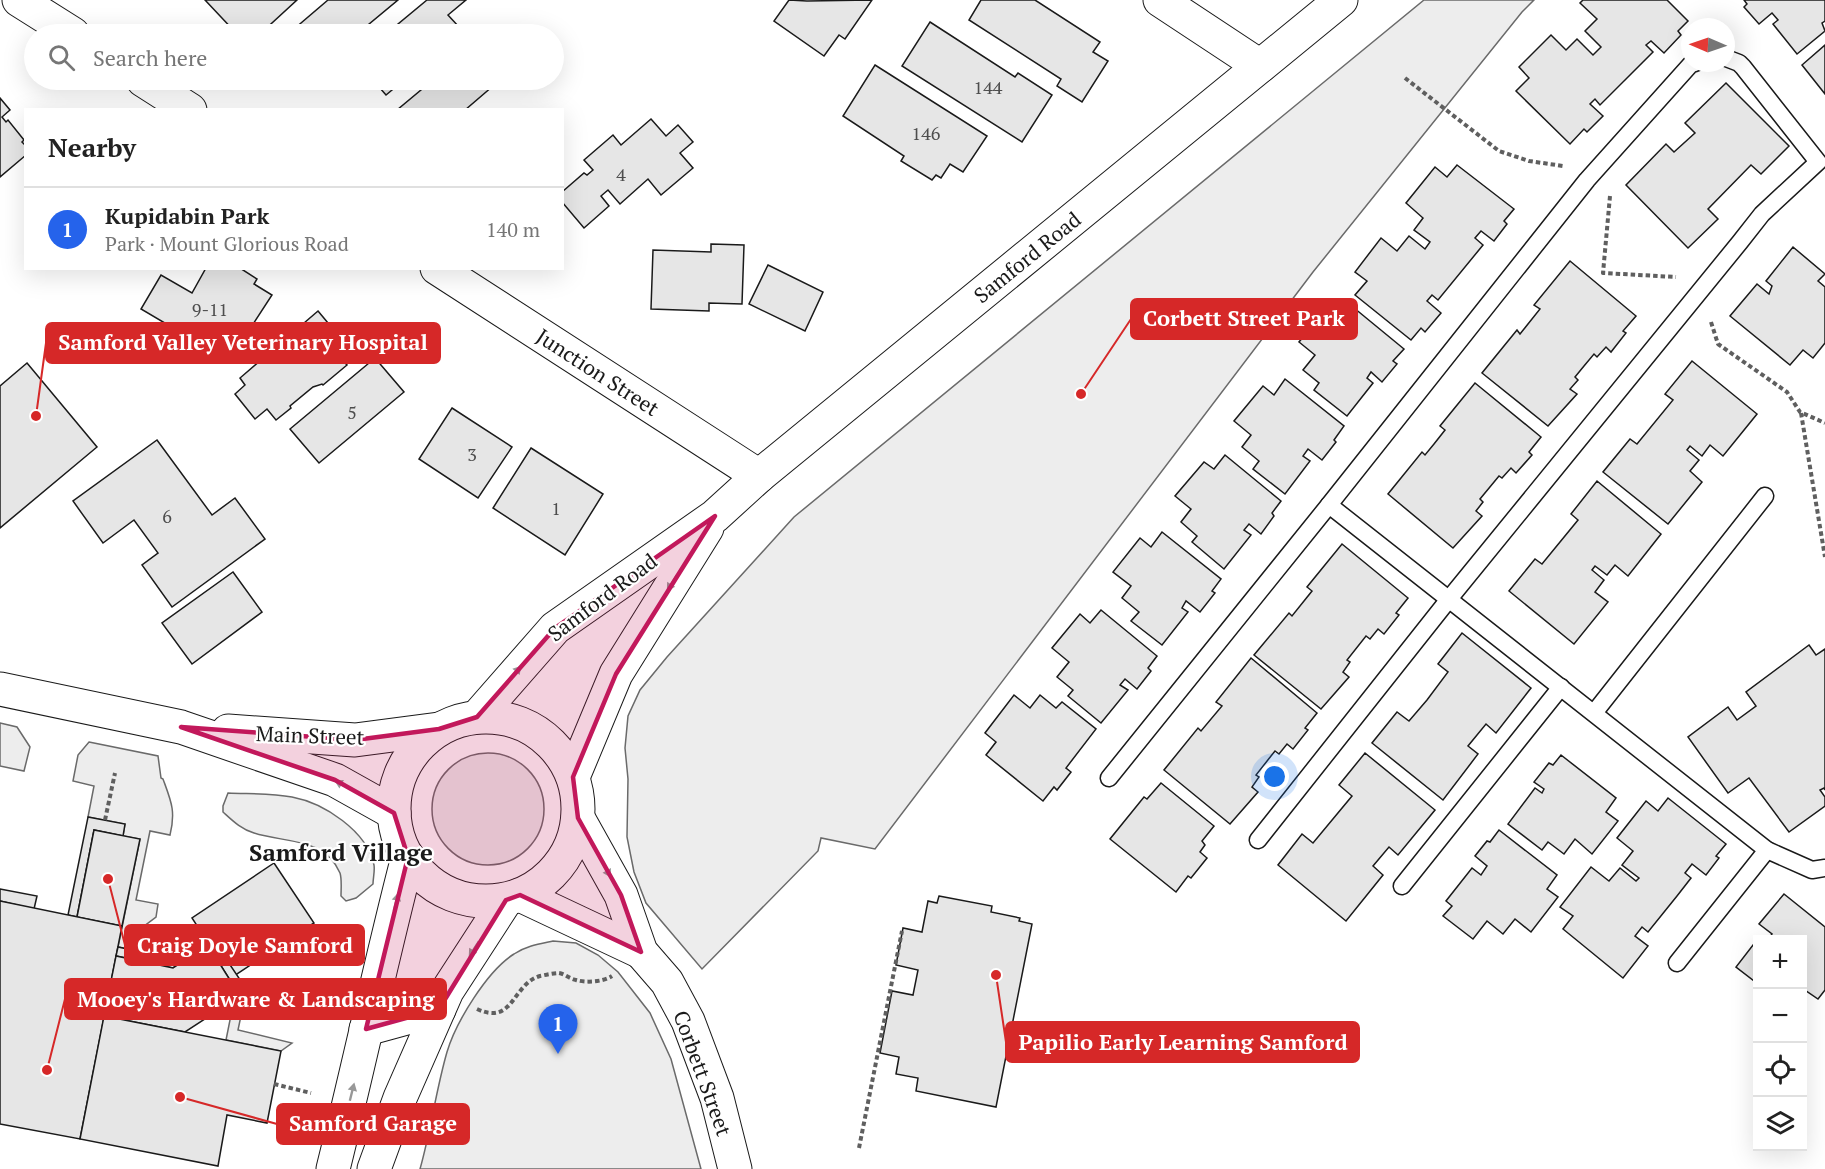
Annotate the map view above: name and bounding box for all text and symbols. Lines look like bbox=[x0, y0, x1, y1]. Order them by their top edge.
north arrow bbox=[1681, 18, 1735, 72]
search box bbox=[24, 24, 564, 90]
icon: search bbox=[45, 41, 78, 74]
text: Search here bbox=[93, 43, 207, 72]
house number: 144 bbox=[974, 75, 1003, 99]
house number: 146 bbox=[912, 121, 941, 145]
text: Nearby bbox=[48, 130, 136, 164]
house number: 4 bbox=[616, 162, 626, 186]
text: Kupidabin Park bbox=[105, 201, 269, 230]
street label: Samford Road bbox=[968, 205, 1087, 309]
text: 1 bbox=[62, 216, 73, 243]
text: 140 m bbox=[486, 216, 540, 243]
text: Park · Mount Glorious Road bbox=[105, 230, 349, 257]
house number: 9-11 bbox=[192, 297, 228, 321]
callout: Corbett Street Park bbox=[1131, 299, 1357, 339]
text: Corbett Street Park bbox=[1143, 303, 1345, 332]
street label: Junction Street bbox=[531, 322, 665, 422]
callout: Samford Valley Veterinary Hospital bbox=[46, 323, 440, 363]
text: Samford Valley Veterinary Hospital bbox=[58, 327, 428, 356]
house number: 5 bbox=[347, 400, 357, 424]
house number: 3 bbox=[467, 442, 477, 466]
house number: 1 bbox=[551, 496, 561, 520]
house number: 6 bbox=[162, 504, 172, 528]
street label: Samford Road bbox=[542, 546, 663, 647]
one-way arrow bbox=[667, 575, 678, 592]
one-way arrow bbox=[508, 666, 521, 681]
street label: Main Street bbox=[255, 719, 365, 751]
your location bbox=[1260, 762, 1289, 791]
one-way arrow bbox=[334, 780, 351, 790]
district label: Samford Village bbox=[249, 836, 433, 868]
one-way arrow bbox=[601, 861, 611, 878]
one-way arrow bbox=[392, 893, 401, 911]
callout: Craig Doyle Samford bbox=[125, 925, 364, 965]
text: Craig Doyle Samford bbox=[137, 930, 353, 959]
map controls bbox=[1753, 935, 1807, 1151]
button: + bbox=[1753, 935, 1807, 989]
one-way arrow bbox=[469, 941, 480, 957]
callout: Mooey's Hardware & Landscaping bbox=[65, 979, 446, 1019]
text: Mooey's Hardware & Landscaping bbox=[77, 984, 435, 1013]
button: − bbox=[1753, 989, 1807, 1043]
pin: 1 bbox=[538, 1004, 578, 1054]
street label: Corbett Street bbox=[667, 1006, 739, 1140]
callout: Papilio Early Learning Samford bbox=[1006, 1022, 1359, 1062]
text: Papilio Early Learning Samford bbox=[1018, 1027, 1348, 1056]
button: locate bbox=[1753, 1043, 1807, 1097]
one-way arrow bbox=[348, 1083, 358, 1101]
button: layers bbox=[1753, 1097, 1807, 1151]
callout: Samford Garage bbox=[277, 1104, 469, 1144]
text: Samford Garage bbox=[289, 1108, 457, 1137]

